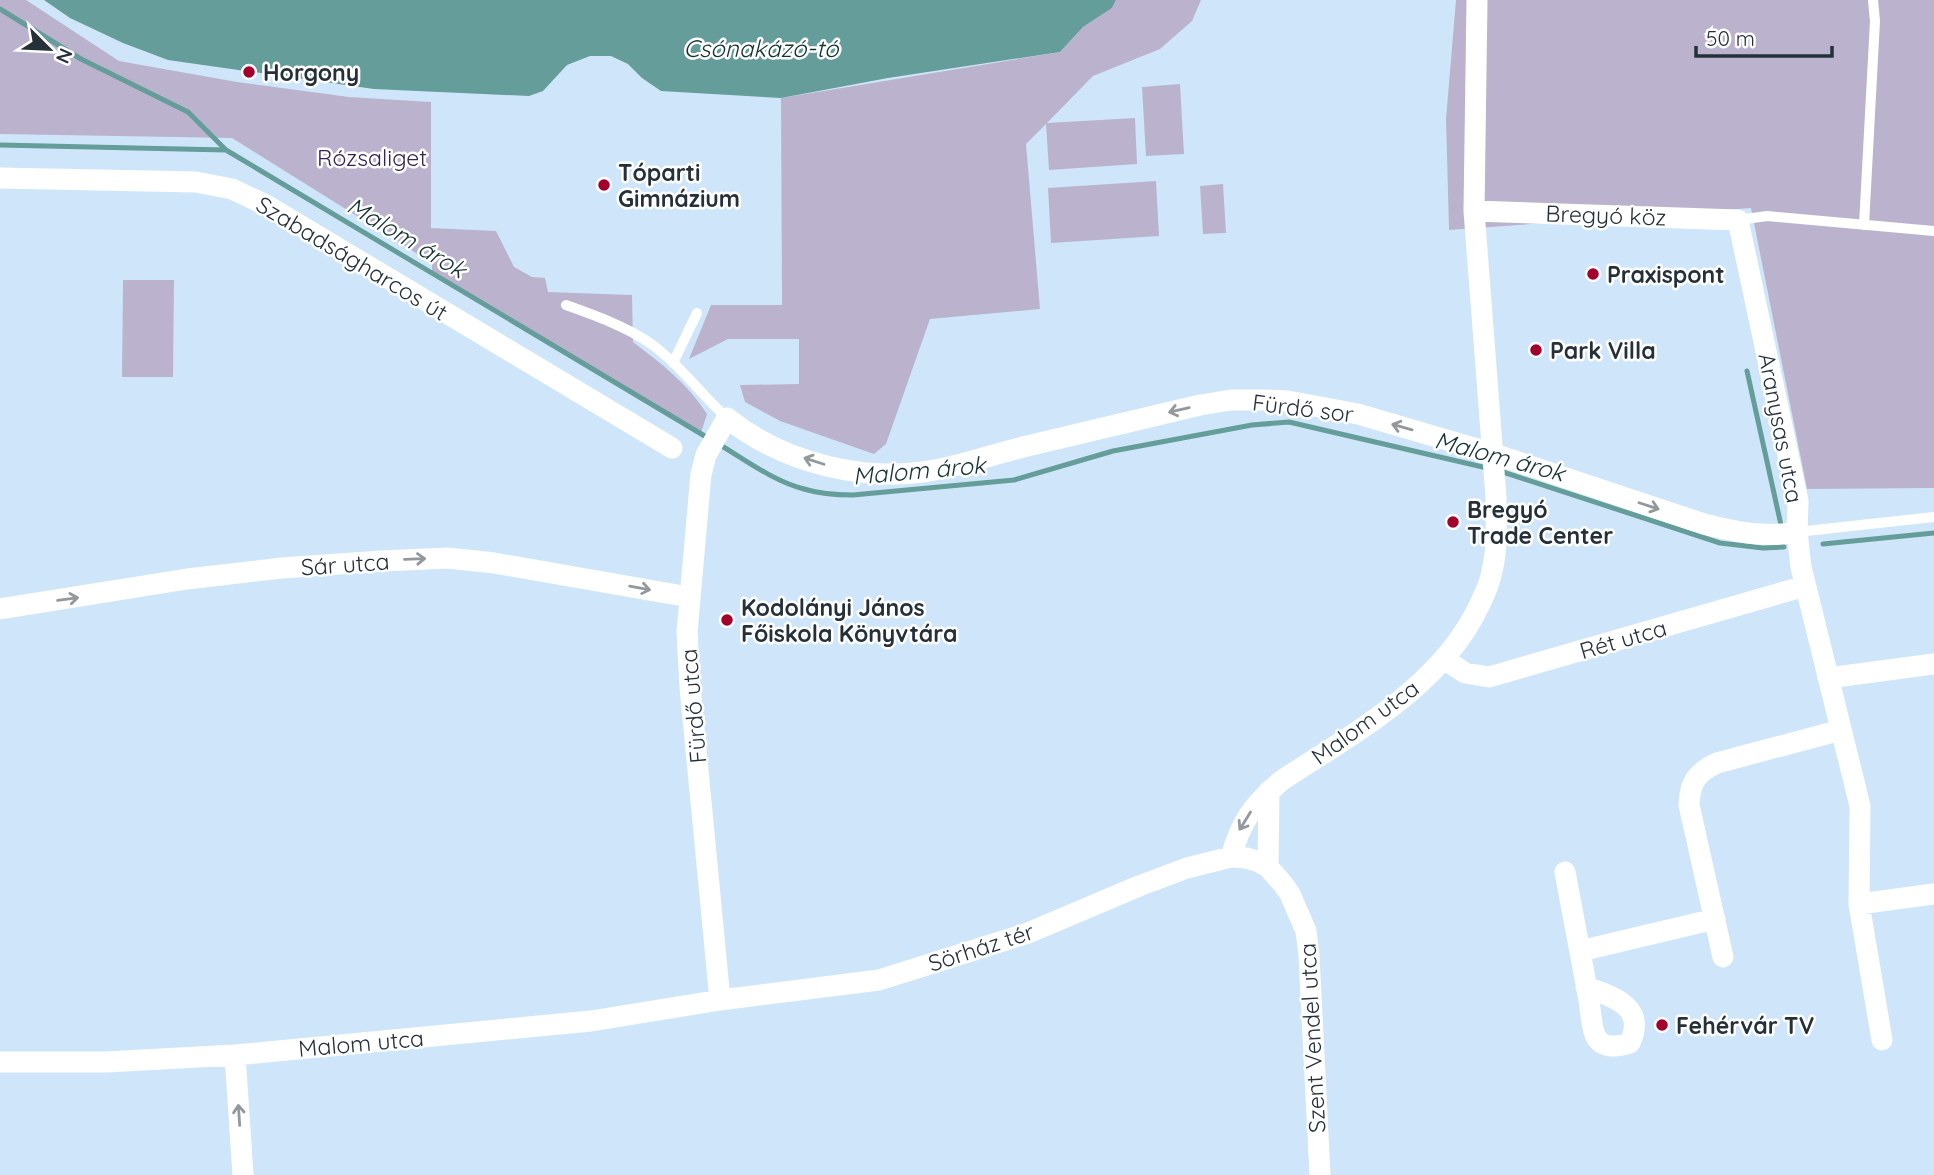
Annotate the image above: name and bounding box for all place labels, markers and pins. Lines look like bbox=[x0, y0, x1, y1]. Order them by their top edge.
place label: Horgony bbox=[263, 58, 359, 87]
marker: Horgony bbox=[241, 64, 257, 80]
place label: Tóparti Gimnázium bbox=[618, 158, 740, 213]
marker: Tóparti Gimnázium bbox=[596, 177, 612, 193]
place label: Praxispont bbox=[1607, 260, 1725, 289]
marker: Praxispont bbox=[1585, 266, 1601, 282]
place label: Park Villa bbox=[1550, 336, 1656, 365]
marker: Park Villa bbox=[1528, 342, 1544, 358]
place label: Bregyó Trade Center bbox=[1467, 495, 1613, 550]
marker: Bregyó Trade Center bbox=[1445, 514, 1461, 530]
place label: Kodolányi János Főiskola Könyvtára bbox=[741, 593, 957, 648]
marker: Kodolányi János Főiskola Könyvtára bbox=[719, 612, 735, 628]
place label: Fehérvár TV bbox=[1676, 1011, 1814, 1040]
marker: Fehérvár TV bbox=[1654, 1017, 1670, 1033]

